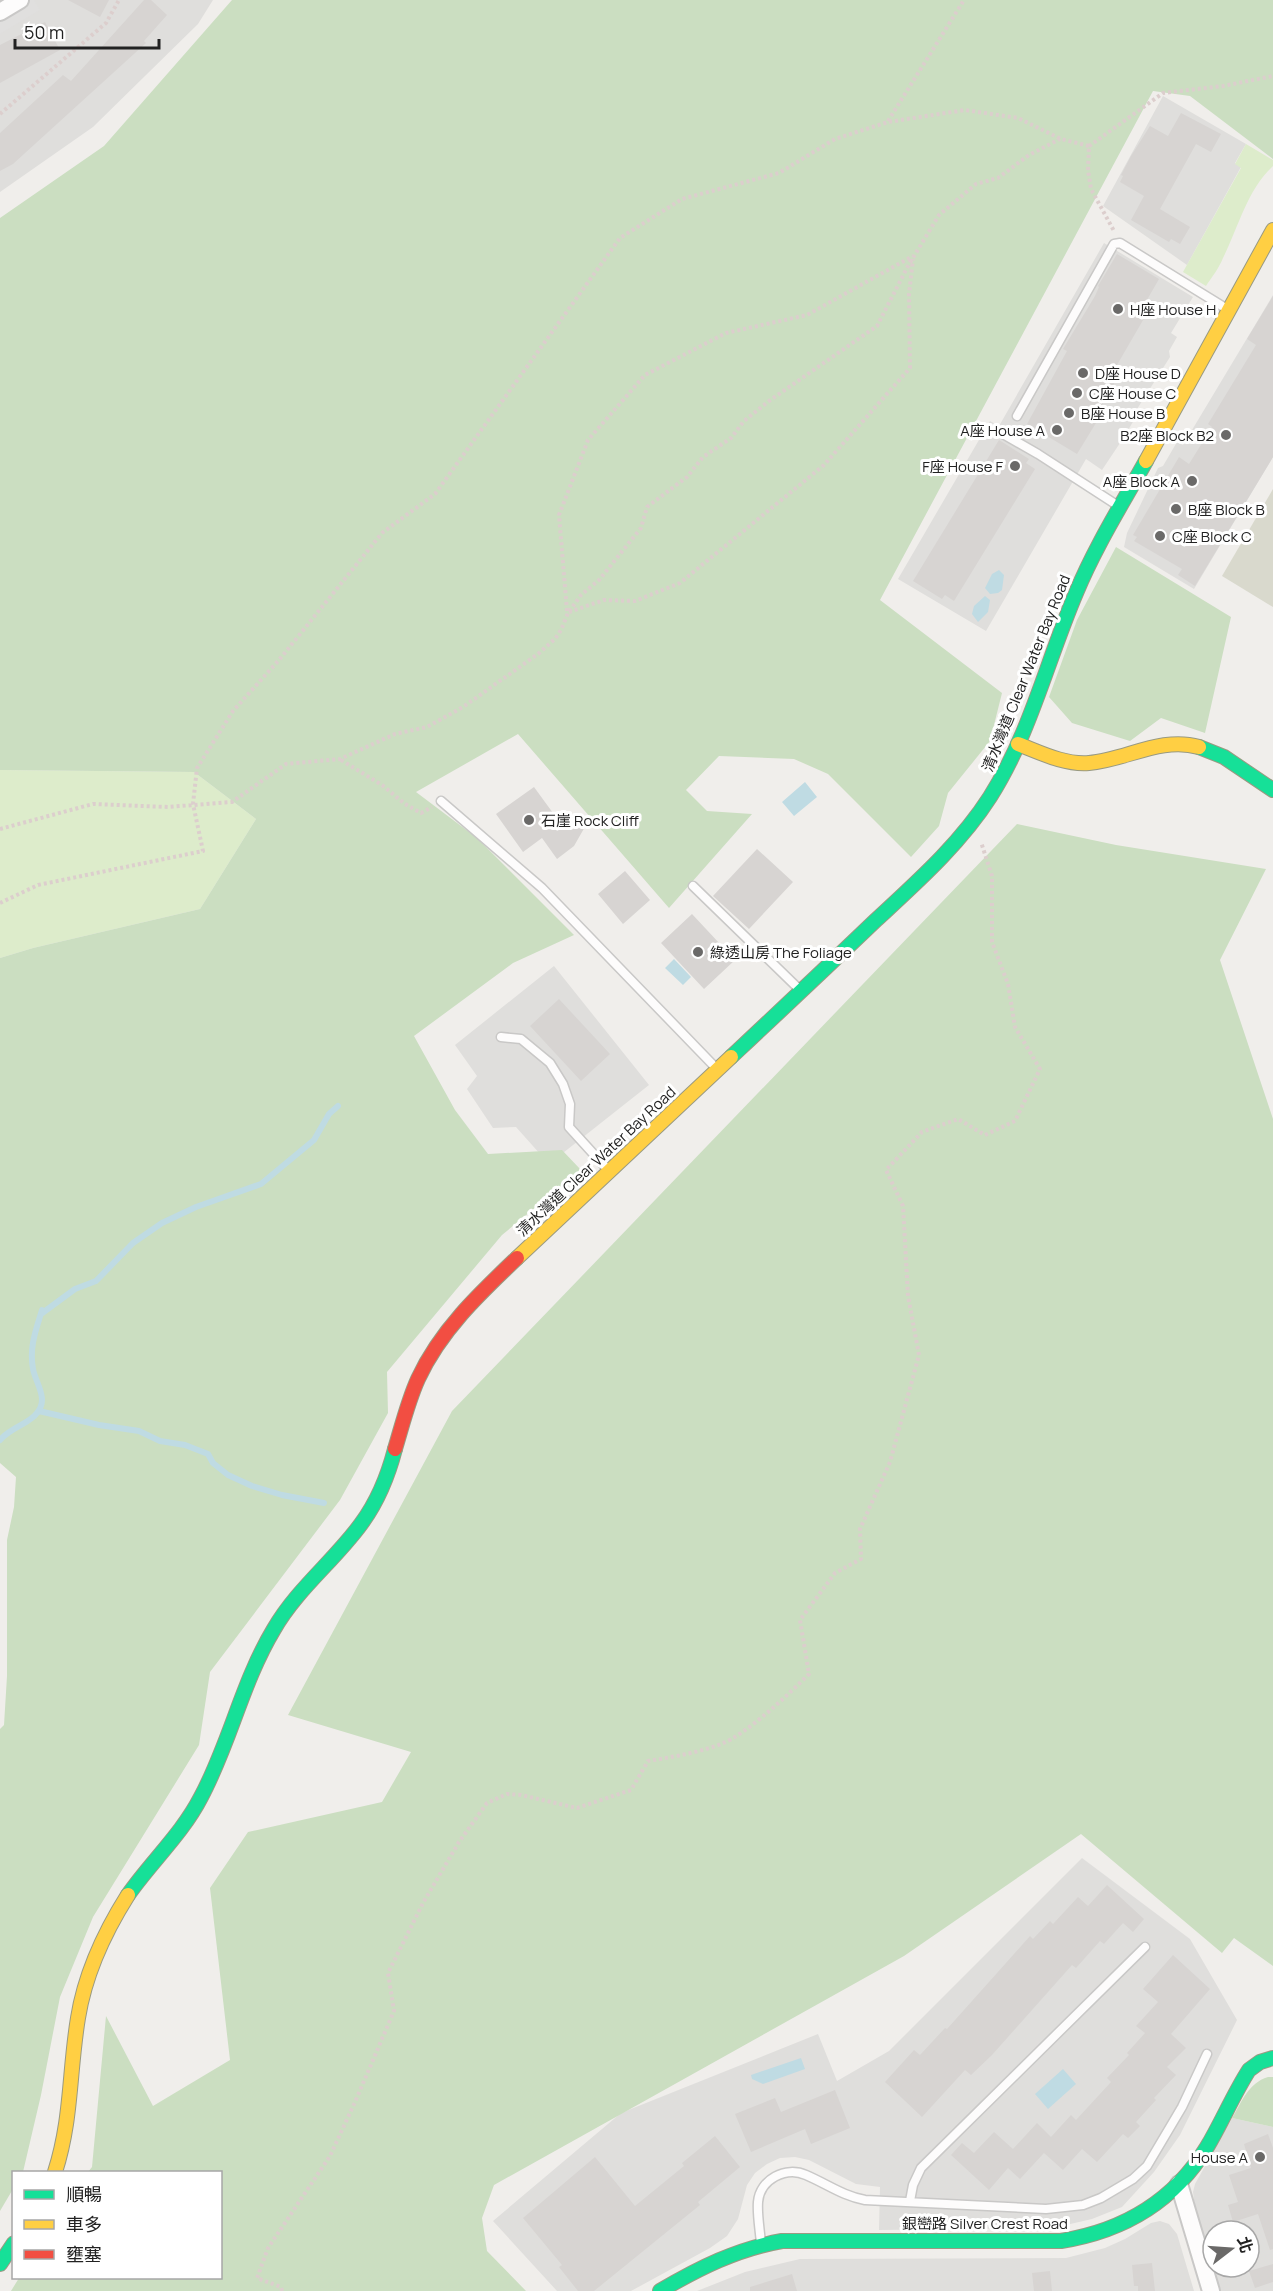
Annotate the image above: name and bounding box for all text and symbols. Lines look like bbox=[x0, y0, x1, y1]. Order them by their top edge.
scale bar bbox=[15, 12, 159, 50]
text: 50 m bbox=[24, 20, 64, 44]
place label: H座 House H bbox=[1130, 299, 1216, 320]
marker: H座 House H bbox=[1111, 302, 1125, 316]
place label: D座 House D bbox=[1095, 363, 1181, 384]
marker: D座 House D bbox=[1076, 366, 1090, 380]
place label: C座 House C bbox=[1089, 383, 1176, 404]
marker: C座 House C bbox=[1070, 386, 1084, 400]
place label: B座 House B bbox=[1081, 403, 1165, 424]
marker: B座 House B bbox=[1062, 406, 1076, 420]
place label: A座 House A bbox=[960, 420, 1045, 441]
marker: A座 House A bbox=[1050, 423, 1064, 437]
place label: B2座 Block B2 bbox=[1120, 425, 1214, 446]
marker: B2座 Block B2 bbox=[1219, 428, 1233, 442]
place label: F座 House F bbox=[922, 456, 1003, 477]
marker: F座 House F bbox=[1008, 459, 1022, 473]
place label: A座 Block A bbox=[1103, 471, 1180, 492]
marker: A座 Block A bbox=[1185, 474, 1199, 488]
place label: B座 Block B bbox=[1188, 499, 1265, 520]
marker: B座 Block B bbox=[1169, 502, 1183, 516]
place label: C座 Block C bbox=[1172, 526, 1252, 547]
marker: C座 Block C bbox=[1153, 529, 1167, 543]
street label: 清水灣道 Clear Water Bay Road bbox=[977, 571, 1075, 775]
place label: 石崖 Rock Cliff bbox=[541, 810, 639, 831]
marker: 石崖 Rock Cliff bbox=[522, 813, 536, 827]
place label: 綠透山房 The Foliage bbox=[710, 942, 852, 963]
marker: 綠透山房 The Foliage bbox=[691, 945, 705, 959]
street label: 清水灣道 Clear Water Bay Road bbox=[512, 1081, 680, 1241]
place label: House A bbox=[1191, 2147, 1248, 2168]
marker: House A bbox=[1253, 2150, 1267, 2164]
legend bbox=[12, 2171, 222, 2279]
text: 順暢 bbox=[66, 2182, 102, 2206]
text: 車多 bbox=[66, 2212, 102, 2236]
street label: 銀巒路 Silver Crest Road bbox=[902, 2213, 1068, 2234]
north arrow bbox=[1201, 2219, 1261, 2279]
text: 北 bbox=[1232, 2234, 1258, 2255]
text: 壅塞 bbox=[66, 2242, 102, 2266]

